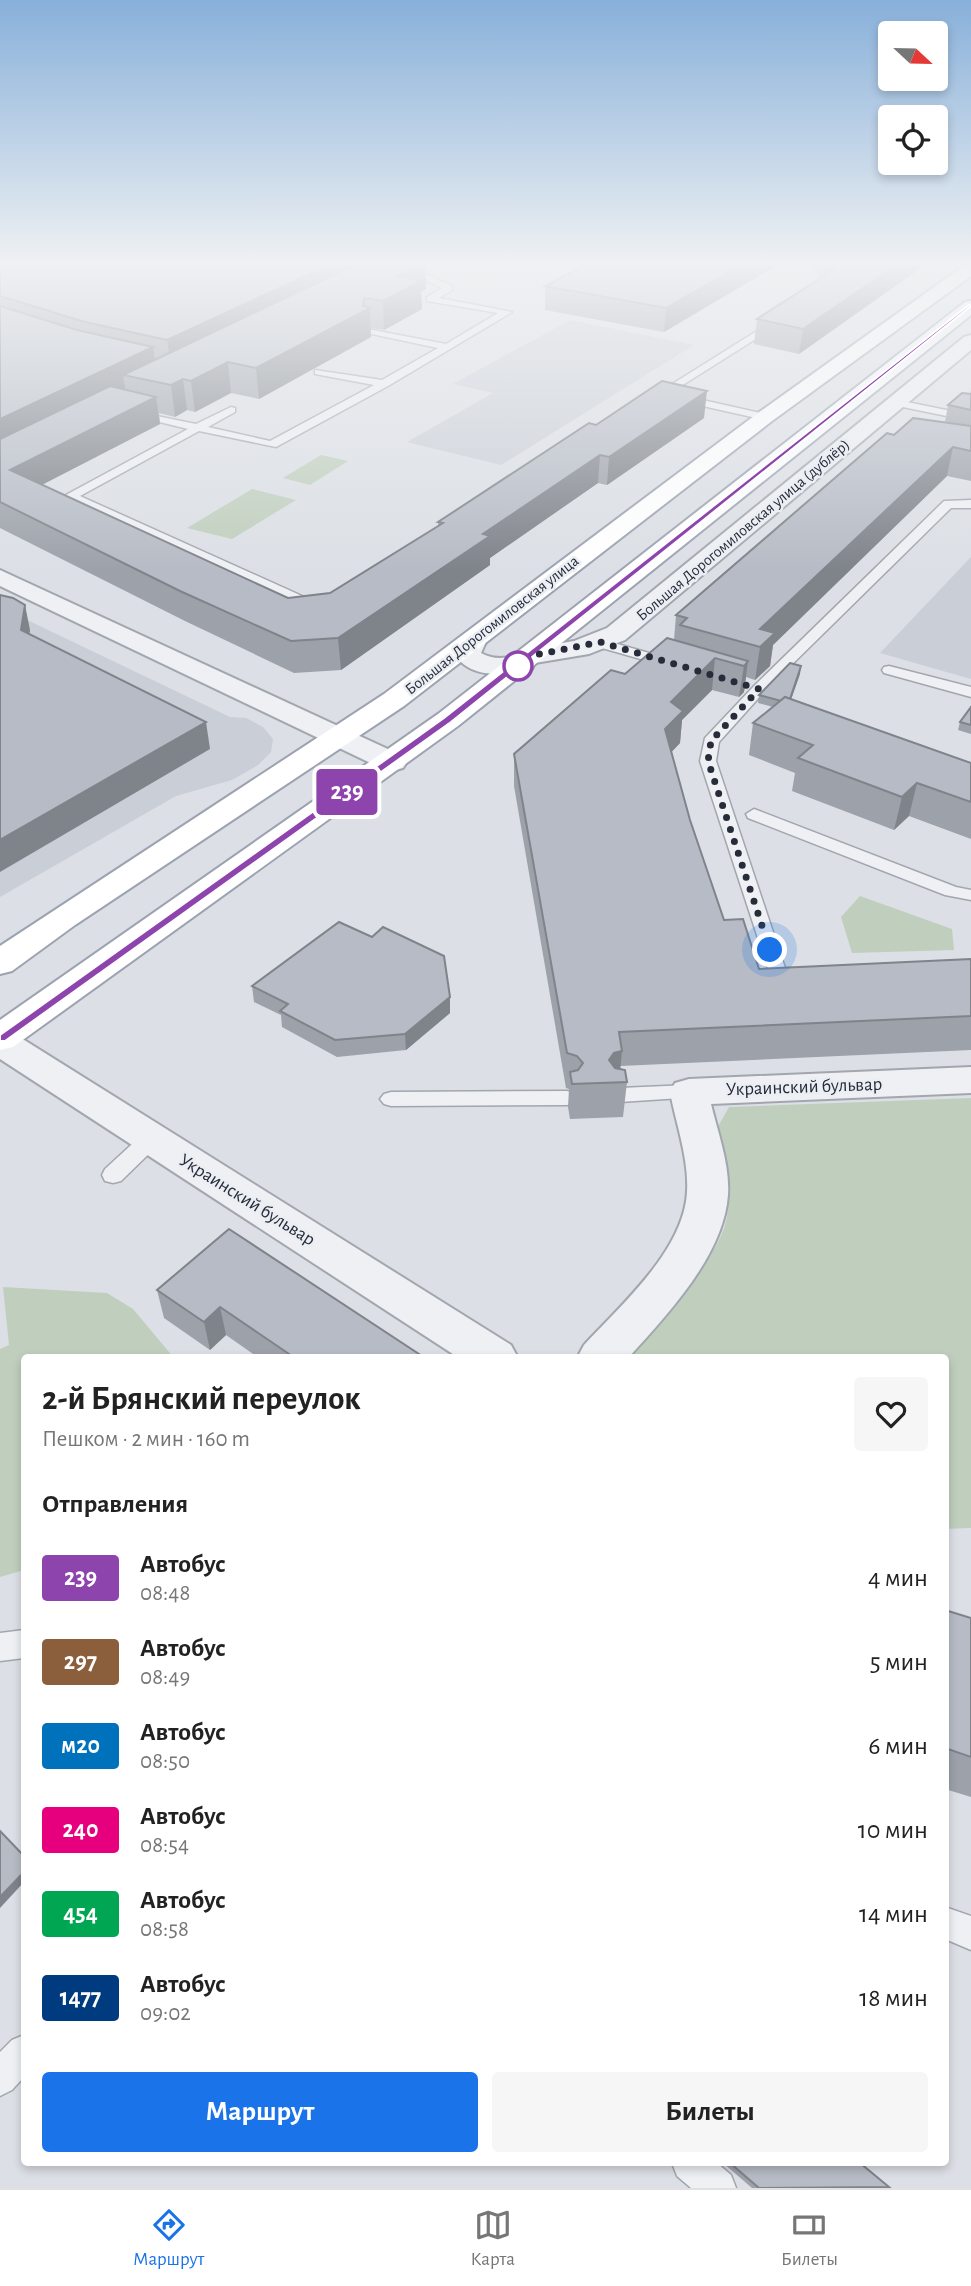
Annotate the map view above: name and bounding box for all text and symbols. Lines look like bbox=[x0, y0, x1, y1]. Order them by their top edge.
north arrow bbox=[878, 21, 948, 91]
map controls bbox=[878, 21, 948, 175]
button: locate bbox=[878, 105, 948, 175]
street label: Большая Дорогомиловская улица (дублёр) bbox=[633, 436, 853, 625]
street label: Большая Дорогомиловская улица bbox=[402, 552, 582, 698]
unlabelled marker bbox=[503, 651, 533, 681]
line badge: 239 bbox=[307, 769, 387, 815]
text: 239 bbox=[330, 780, 364, 804]
your location bbox=[752, 932, 787, 967]
street label: Украинский бульвар bbox=[725, 1075, 883, 1099]
street label: Украинский бульвар bbox=[176, 1150, 318, 1250]
button: heart bbox=[854, 1377, 928, 1451]
text: 2-й Брянский переулок bbox=[42, 1383, 361, 1416]
text: Пешком · 2 мин · 160 m bbox=[42, 1428, 250, 1451]
text: Отправления bbox=[42, 1491, 188, 1517]
text: Автобус bbox=[140, 1551, 226, 1577]
text: 4 мин bbox=[868, 1565, 928, 1591]
text: 239 bbox=[64, 1566, 97, 1590]
text: 08:48 bbox=[140, 1582, 190, 1605]
text: Автобус bbox=[140, 1635, 226, 1661]
text: 5 мин bbox=[870, 1649, 928, 1675]
text: 297 bbox=[64, 1650, 97, 1674]
text: 08:49 bbox=[140, 1666, 190, 1689]
text: Автобус bbox=[140, 1719, 226, 1745]
text: 6 мин bbox=[868, 1733, 928, 1759]
text: м20 bbox=[61, 1734, 100, 1758]
text: 08:50 bbox=[140, 1750, 190, 1773]
text: Автобус bbox=[140, 1803, 226, 1829]
text: 10 мин bbox=[858, 1817, 928, 1843]
text: 240 bbox=[63, 1818, 98, 1842]
text: 08:54 bbox=[140, 1834, 189, 1857]
text: Автобус bbox=[140, 1887, 226, 1913]
text: 14 мин bbox=[859, 1901, 928, 1927]
text: 454 bbox=[63, 1902, 98, 1926]
text: 08:58 bbox=[140, 1918, 189, 1941]
text: Автобус bbox=[140, 1971, 226, 1997]
text: 18 мин bbox=[859, 1985, 928, 2011]
text: 1477 bbox=[60, 1986, 101, 2010]
text: 09:02 bbox=[140, 2002, 191, 2025]
button: Маршрут bbox=[42, 2072, 478, 2152]
button: Билеты bbox=[492, 2072, 928, 2152]
tab: Маршрут bbox=[133, 2206, 204, 2271]
tab: Карта bbox=[470, 2206, 515, 2271]
tab: Билеты bbox=[781, 2206, 838, 2271]

